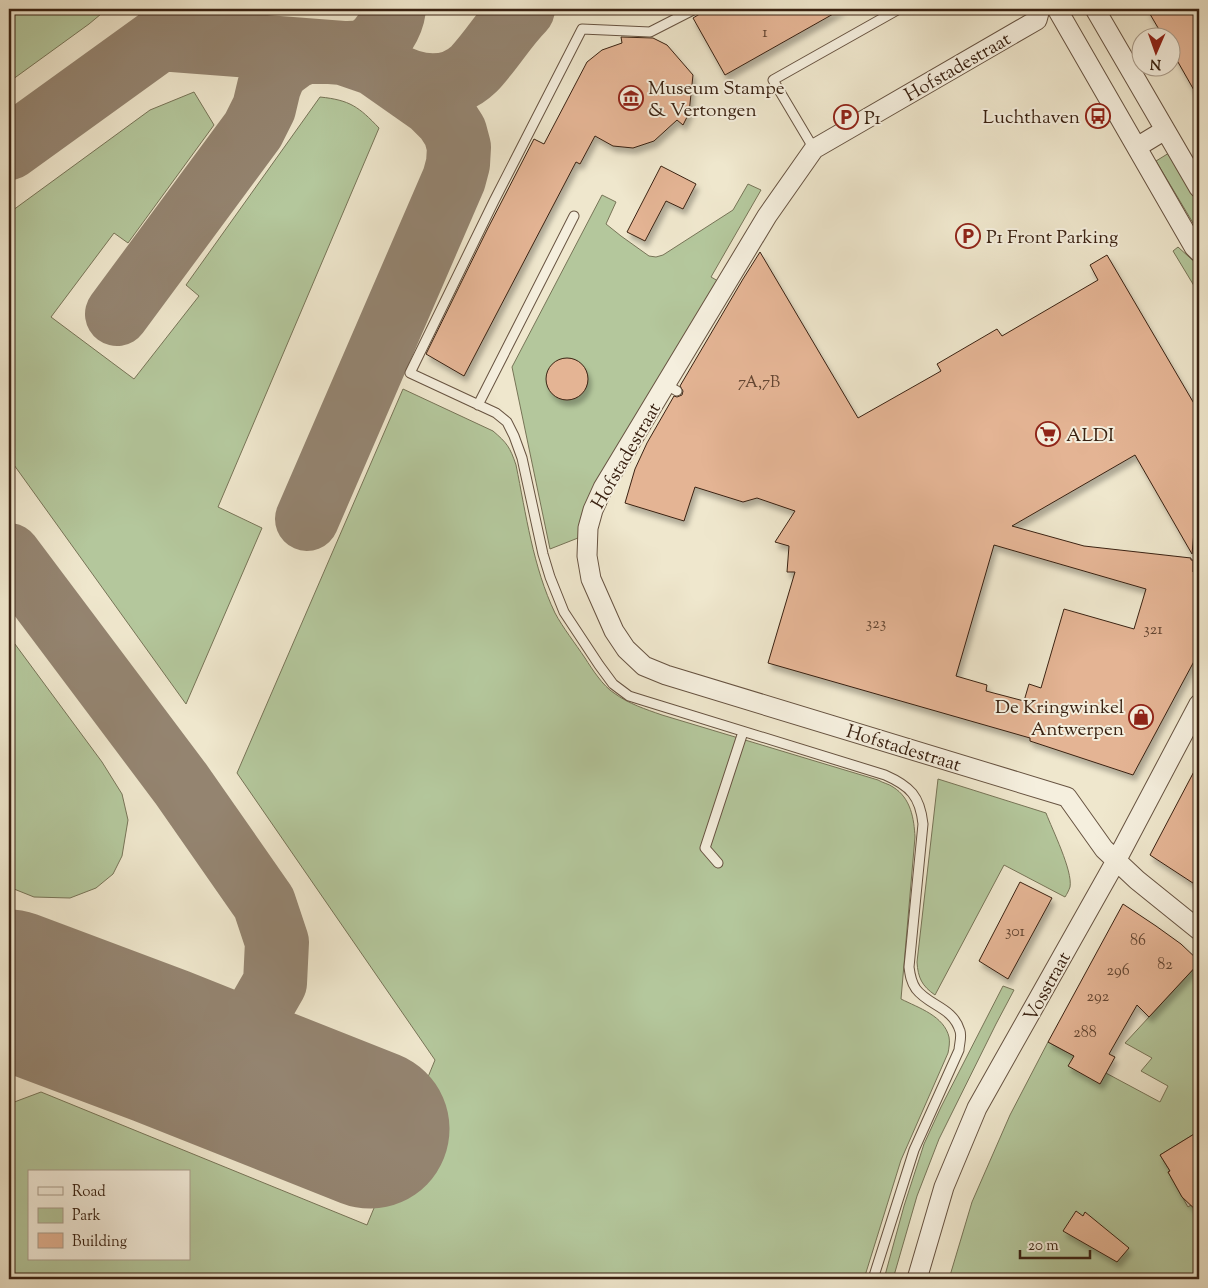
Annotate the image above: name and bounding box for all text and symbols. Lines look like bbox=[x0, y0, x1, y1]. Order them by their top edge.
house number: 1 bbox=[762, 22, 768, 45]
street label: Hofstadestraat bbox=[900, 27, 1017, 110]
north arrow bbox=[1130, 28, 1180, 78]
text: N bbox=[1150, 53, 1162, 73]
place label: Museum Stampe & Vertongen bbox=[648, 76, 785, 125]
museum icon: Museum Stampe & Vertongen bbox=[618, 85, 644, 111]
bus stop icon: Luchthaven bbox=[1085, 103, 1111, 129]
parking icon: P1 bbox=[833, 104, 859, 130]
place label: Luchthaven bbox=[983, 105, 1080, 132]
place label: P1 bbox=[864, 106, 881, 133]
parking icon: P1 Front Parking bbox=[955, 223, 981, 249]
place label: P1 Front Parking bbox=[986, 225, 1118, 252]
house number: 7A,7B bbox=[738, 372, 780, 395]
street label: Hofstadestraat bbox=[586, 398, 669, 514]
supermarket icon: ALDI bbox=[1035, 421, 1061, 447]
place label: ALDI bbox=[1066, 423, 1114, 450]
house number: 323 bbox=[866, 613, 886, 636]
house number: 321 bbox=[1143, 619, 1163, 642]
place label: De Kringwinkel Antwerpen bbox=[995, 695, 1124, 744]
shop icon: De Kringwinkel Antwerpen bbox=[1128, 704, 1154, 730]
street label: Hofstadestraat bbox=[843, 719, 964, 780]
house number: 301 bbox=[1005, 921, 1026, 944]
house number: 86 bbox=[1130, 930, 1146, 953]
street label: Vosstraat bbox=[1018, 947, 1079, 1027]
house number: 82 bbox=[1157, 954, 1173, 977]
house number: 296 bbox=[1106, 960, 1130, 983]
house number: 292 bbox=[1087, 986, 1110, 1009]
house number: 288 bbox=[1073, 1022, 1097, 1045]
legend bbox=[28, 1170, 190, 1260]
text: Road bbox=[72, 1182, 106, 1203]
text: Park bbox=[72, 1206, 101, 1227]
scale bar bbox=[1020, 1228, 1090, 1260]
text: Building bbox=[72, 1232, 127, 1253]
text: 20 m bbox=[1028, 1236, 1059, 1257]

